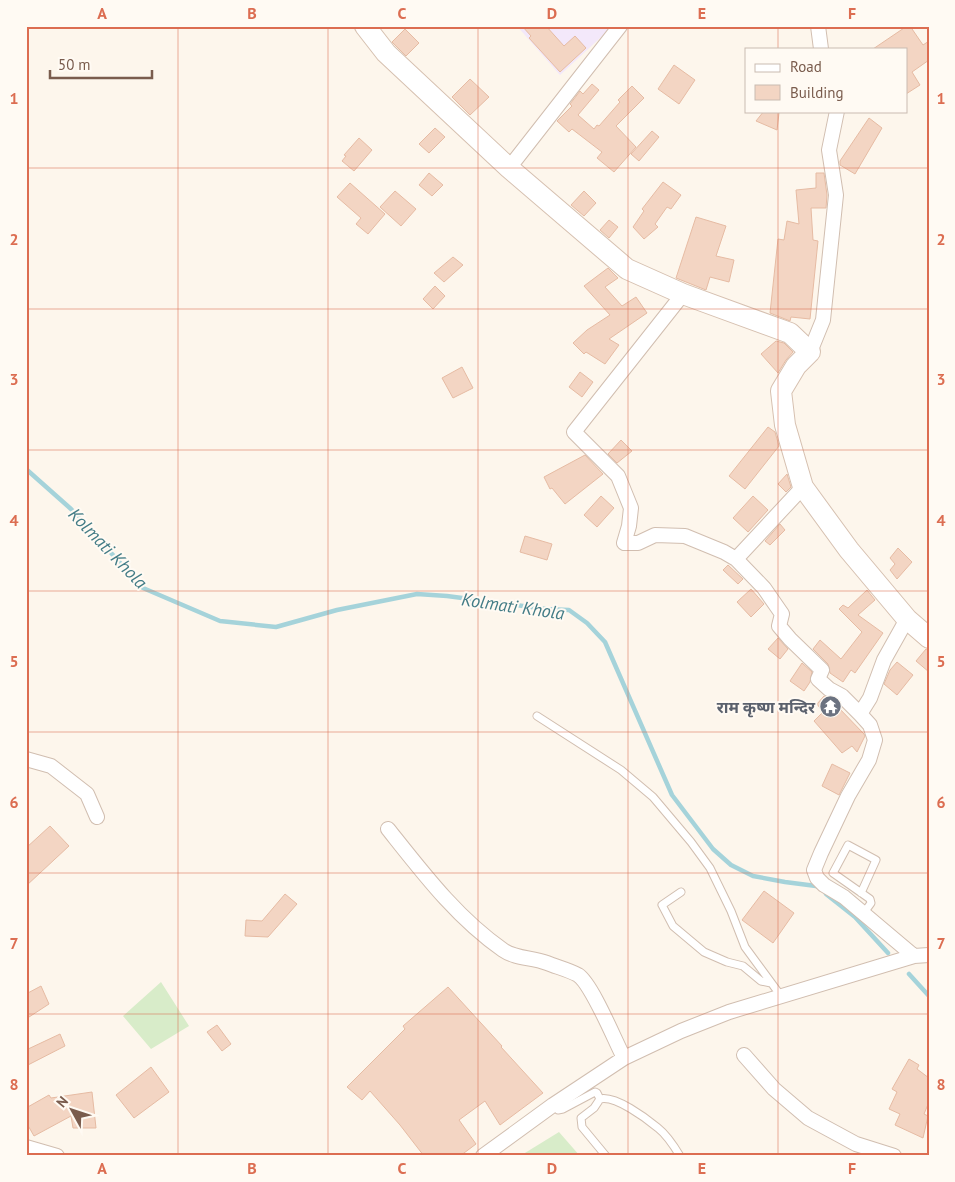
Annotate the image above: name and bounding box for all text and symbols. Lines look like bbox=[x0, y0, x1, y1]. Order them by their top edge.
text: A bbox=[97, 3, 107, 23]
text: B bbox=[247, 3, 257, 23]
text: C bbox=[398, 3, 407, 23]
text: D bbox=[547, 3, 557, 23]
text: E bbox=[698, 3, 706, 23]
text: F bbox=[848, 3, 856, 23]
scale bar bbox=[50, 48, 152, 80]
legend bbox=[745, 48, 908, 112]
text: 50 m bbox=[58, 55, 91, 74]
text: Road bbox=[790, 57, 822, 76]
text: Building bbox=[790, 83, 844, 102]
text: 1 bbox=[9, 88, 19, 108]
text: 1 bbox=[936, 88, 946, 108]
text: 2 bbox=[9, 229, 19, 249]
text: 2 bbox=[936, 229, 946, 249]
text: 3 bbox=[9, 369, 19, 389]
text: 3 bbox=[936, 369, 946, 389]
water label: Kolmati Khola bbox=[64, 503, 152, 593]
text: 4 bbox=[9, 510, 19, 530]
text: 4 bbox=[936, 510, 946, 530]
water label: Kolmati Khola bbox=[460, 587, 566, 625]
text: 5 bbox=[9, 651, 19, 671]
text: 5 bbox=[936, 651, 946, 671]
temple icon: राम कृष्ण मन्दिर bbox=[819, 695, 843, 719]
place label: राम कृष्ण मन्दिर bbox=[717, 697, 816, 718]
text: 6 bbox=[9, 792, 19, 812]
text: 6 bbox=[936, 792, 946, 812]
text: 7 bbox=[9, 933, 19, 953]
text: 7 bbox=[936, 933, 946, 953]
text: 8 bbox=[9, 1074, 19, 1094]
text: 8 bbox=[936, 1074, 946, 1094]
north arrow bbox=[48, 1084, 98, 1134]
text: N bbox=[52, 1092, 72, 1111]
text: A bbox=[97, 1158, 107, 1178]
text: B bbox=[247, 1158, 257, 1178]
text: C bbox=[398, 1158, 407, 1178]
text: D bbox=[547, 1158, 557, 1178]
text: E bbox=[698, 1158, 706, 1178]
text: F bbox=[848, 1158, 856, 1178]

